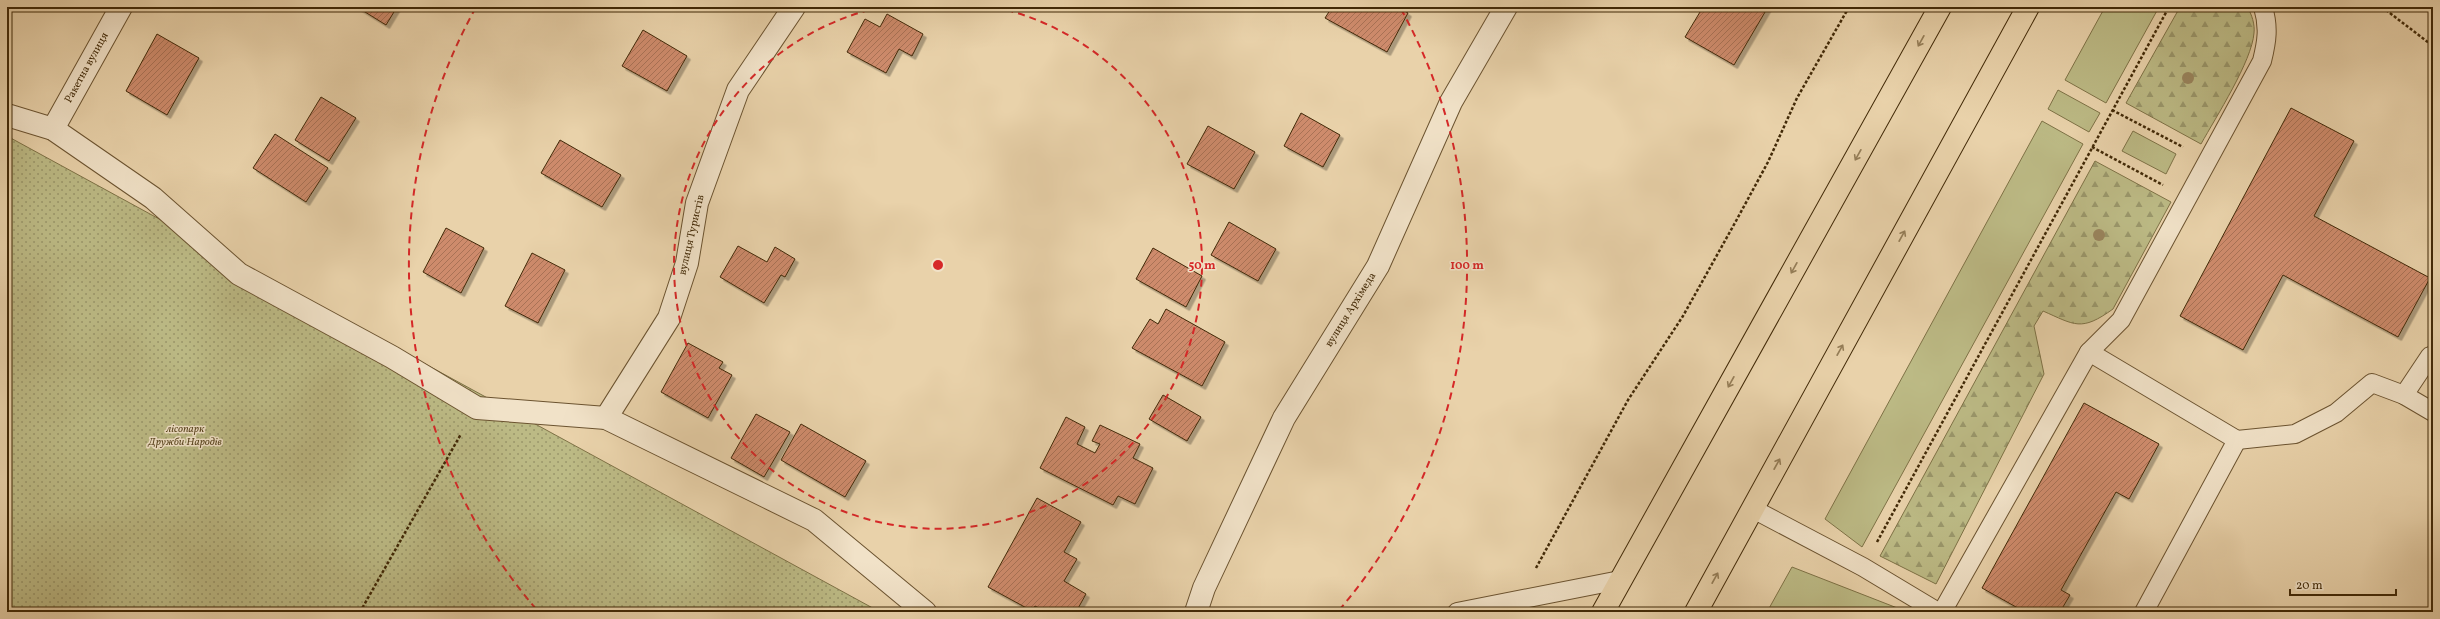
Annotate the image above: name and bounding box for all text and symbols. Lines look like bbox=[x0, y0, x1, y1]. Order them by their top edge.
street label: Ракетна вулиця bbox=[61, 30, 113, 106]
one-way arrow bbox=[1917, 35, 1924, 47]
one-way arrow bbox=[1853, 149, 1861, 161]
street label: вулиця Туристів bbox=[675, 193, 709, 277]
one-way arrow bbox=[1899, 230, 1907, 242]
centre of rings bbox=[931, 258, 945, 272]
text: 50 m bbox=[1188, 258, 1216, 274]
text: 100 m bbox=[1450, 258, 1484, 274]
one-way arrow bbox=[1790, 262, 1798, 274]
street label: вулиця Архімеда bbox=[1322, 269, 1380, 350]
one-way arrow bbox=[1836, 344, 1844, 356]
one-way arrow bbox=[1727, 376, 1734, 388]
park label: лісопарк Дружби Народів bbox=[147, 422, 222, 450]
one-way arrow bbox=[1774, 458, 1782, 470]
scale bar bbox=[2290, 571, 2396, 597]
one-way arrow bbox=[1711, 572, 1719, 584]
text: 20 m bbox=[2296, 578, 2323, 594]

